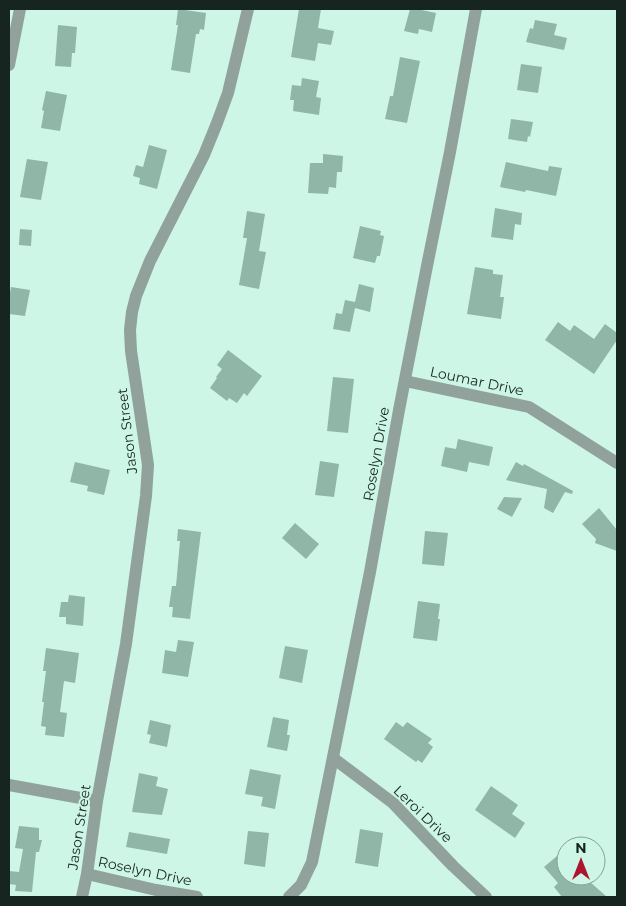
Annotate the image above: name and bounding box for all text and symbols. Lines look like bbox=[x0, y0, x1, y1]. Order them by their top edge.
street label: Loumar Drive bbox=[428, 362, 526, 400]
street label: Jason Street bbox=[113, 387, 141, 476]
street label: Roselyn Drive bbox=[359, 406, 393, 502]
street label: Leroi Drive bbox=[390, 782, 456, 846]
street label: Jason Street bbox=[63, 783, 95, 872]
north arrow bbox=[556, 836, 606, 886]
text: N bbox=[575, 839, 587, 857]
street label: Roselyn Drive bbox=[97, 852, 193, 890]

